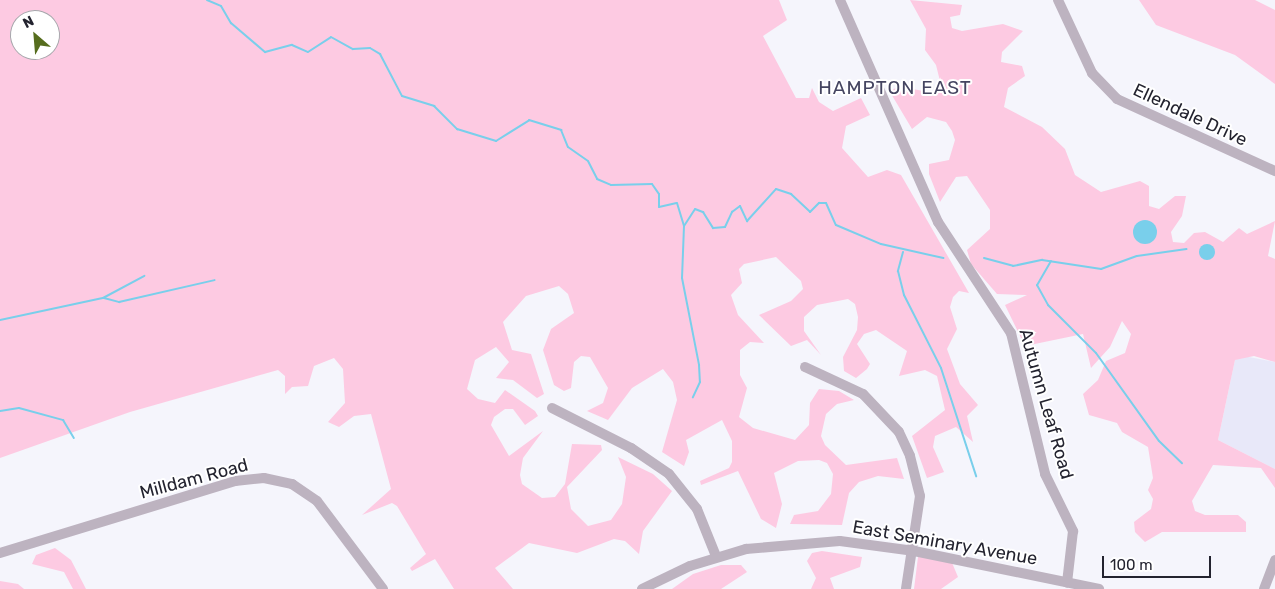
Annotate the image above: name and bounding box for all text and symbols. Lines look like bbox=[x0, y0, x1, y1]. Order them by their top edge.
north arrow bbox=[10, 10, 60, 60]
text: N bbox=[20, 12, 37, 32]
district label: HAMPTON EAST bbox=[817, 77, 973, 99]
street label: Ellendale Drive bbox=[1129, 79, 1251, 151]
street label: Autumn Leaf Road bbox=[1014, 326, 1078, 482]
street label: Milldam Road bbox=[138, 454, 250, 504]
street label: East Seminary Avenue bbox=[850, 516, 1040, 570]
scale bar bbox=[1105, 546, 1214, 578]
text: 100 m bbox=[1110, 556, 1152, 574]

